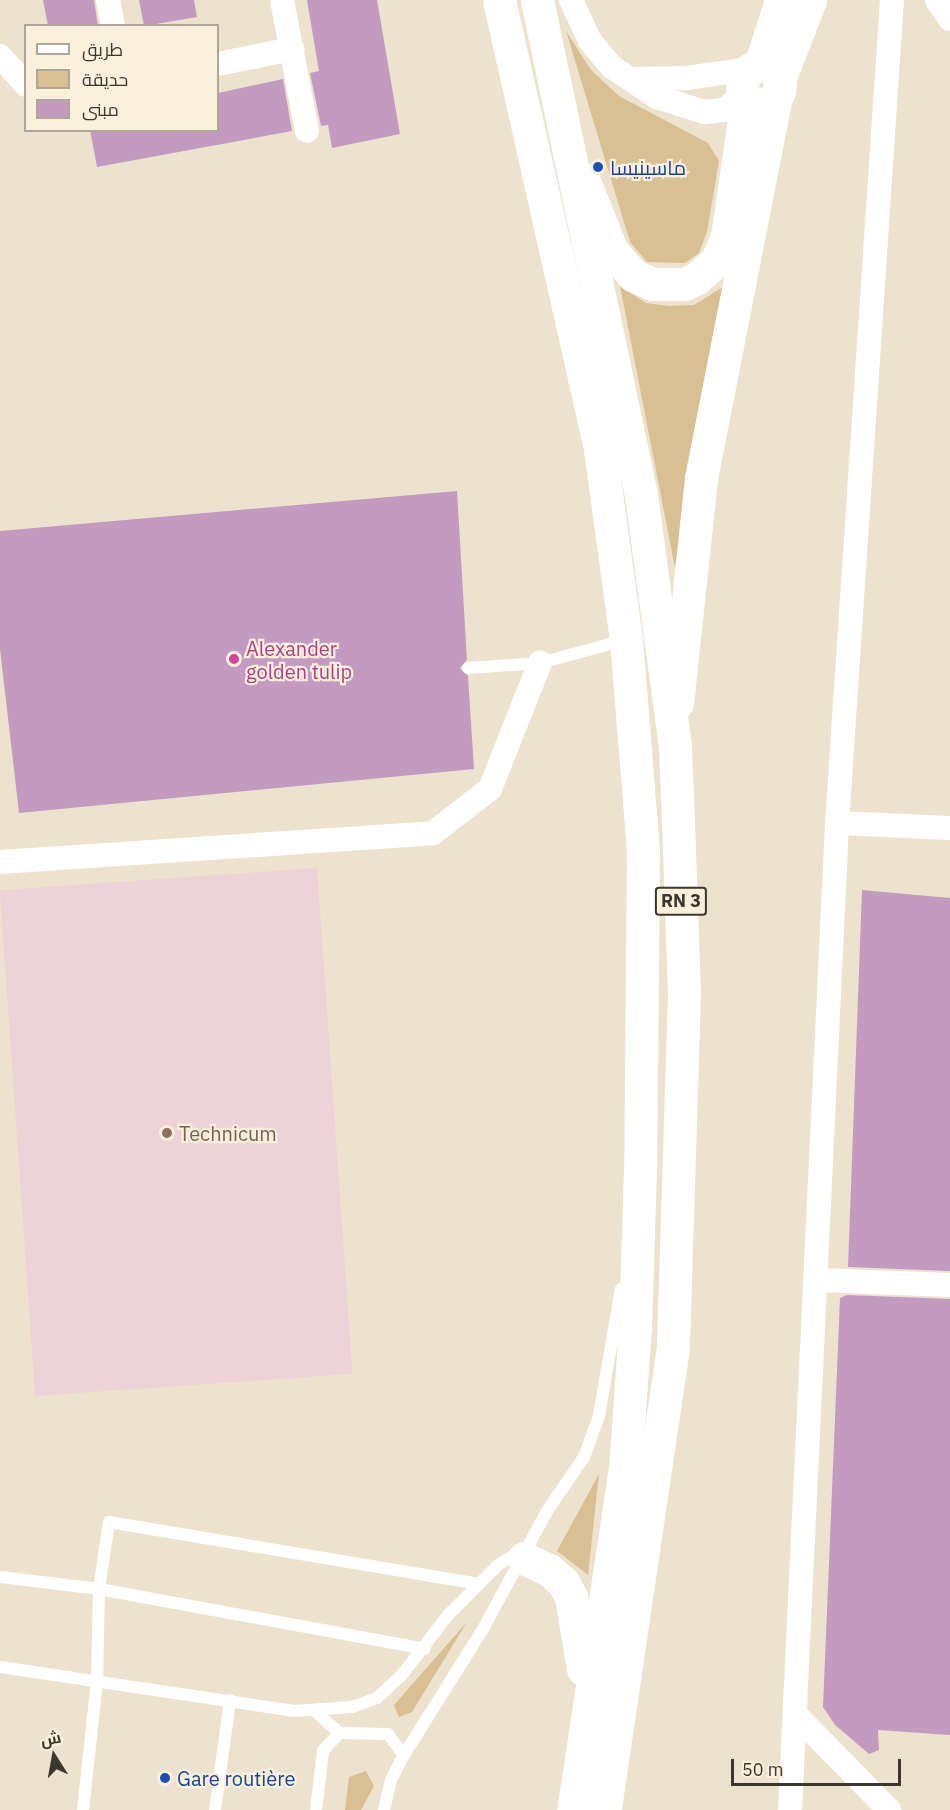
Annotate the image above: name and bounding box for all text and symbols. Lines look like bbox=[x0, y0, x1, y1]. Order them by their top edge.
legend bbox=[24, 24, 219, 132]
text: طريق bbox=[82, 38, 123, 61]
text: حديقة bbox=[82, 68, 128, 91]
text: مبنى bbox=[82, 98, 119, 121]
place label: ماسينيسا bbox=[610, 155, 686, 179]
marker: ماسينيسا bbox=[591, 160, 605, 174]
place label: Alexander golden tulip bbox=[246, 636, 352, 683]
marker: Alexander golden tulip bbox=[227, 652, 241, 666]
road number: RN 3 bbox=[654, 886, 708, 916]
place label: Technicum bbox=[179, 1121, 277, 1145]
marker: Technicum bbox=[160, 1126, 174, 1140]
north arrow bbox=[24, 1726, 84, 1786]
text: ش bbox=[39, 1727, 63, 1750]
scale bar bbox=[734, 1747, 904, 1785]
text: 50 m bbox=[742, 1758, 784, 1781]
place label: Gare routière bbox=[177, 1766, 296, 1790]
marker: Gare routière bbox=[158, 1771, 172, 1785]

